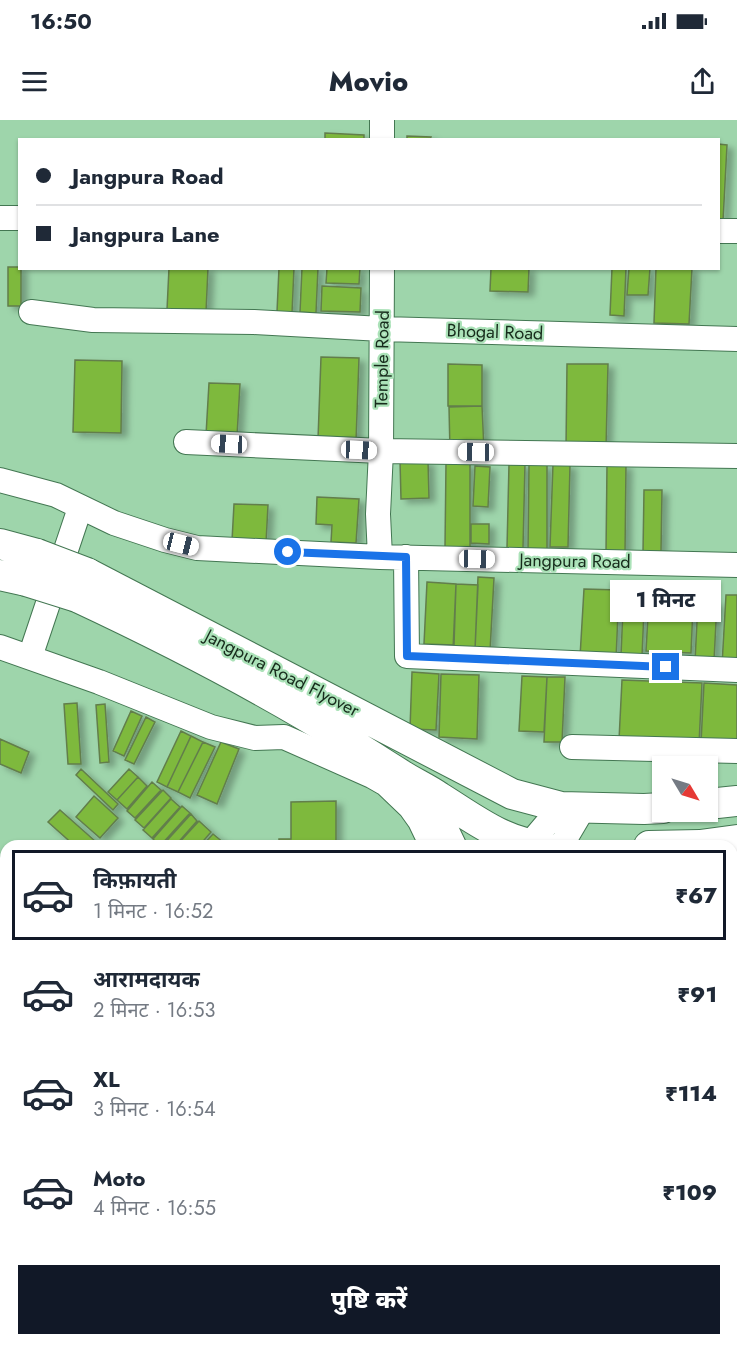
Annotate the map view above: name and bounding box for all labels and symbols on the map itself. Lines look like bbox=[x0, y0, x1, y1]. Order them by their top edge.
street label: Temple Road bbox=[368, 310, 396, 408]
street label: Bhogal Road bbox=[446, 317, 544, 347]
car bbox=[211, 434, 247, 454]
car bbox=[341, 440, 377, 460]
car bbox=[458, 443, 494, 461]
car bbox=[161, 531, 201, 557]
route start bbox=[274, 538, 301, 565]
street label: Jangpura Road bbox=[517, 547, 631, 575]
car bbox=[459, 550, 495, 568]
callout: 1 मिनट bbox=[610, 580, 722, 622]
street label: Jangpura Road Flyover bbox=[198, 622, 364, 724]
route end bbox=[652, 653, 679, 680]
north arrow bbox=[652, 756, 718, 822]

